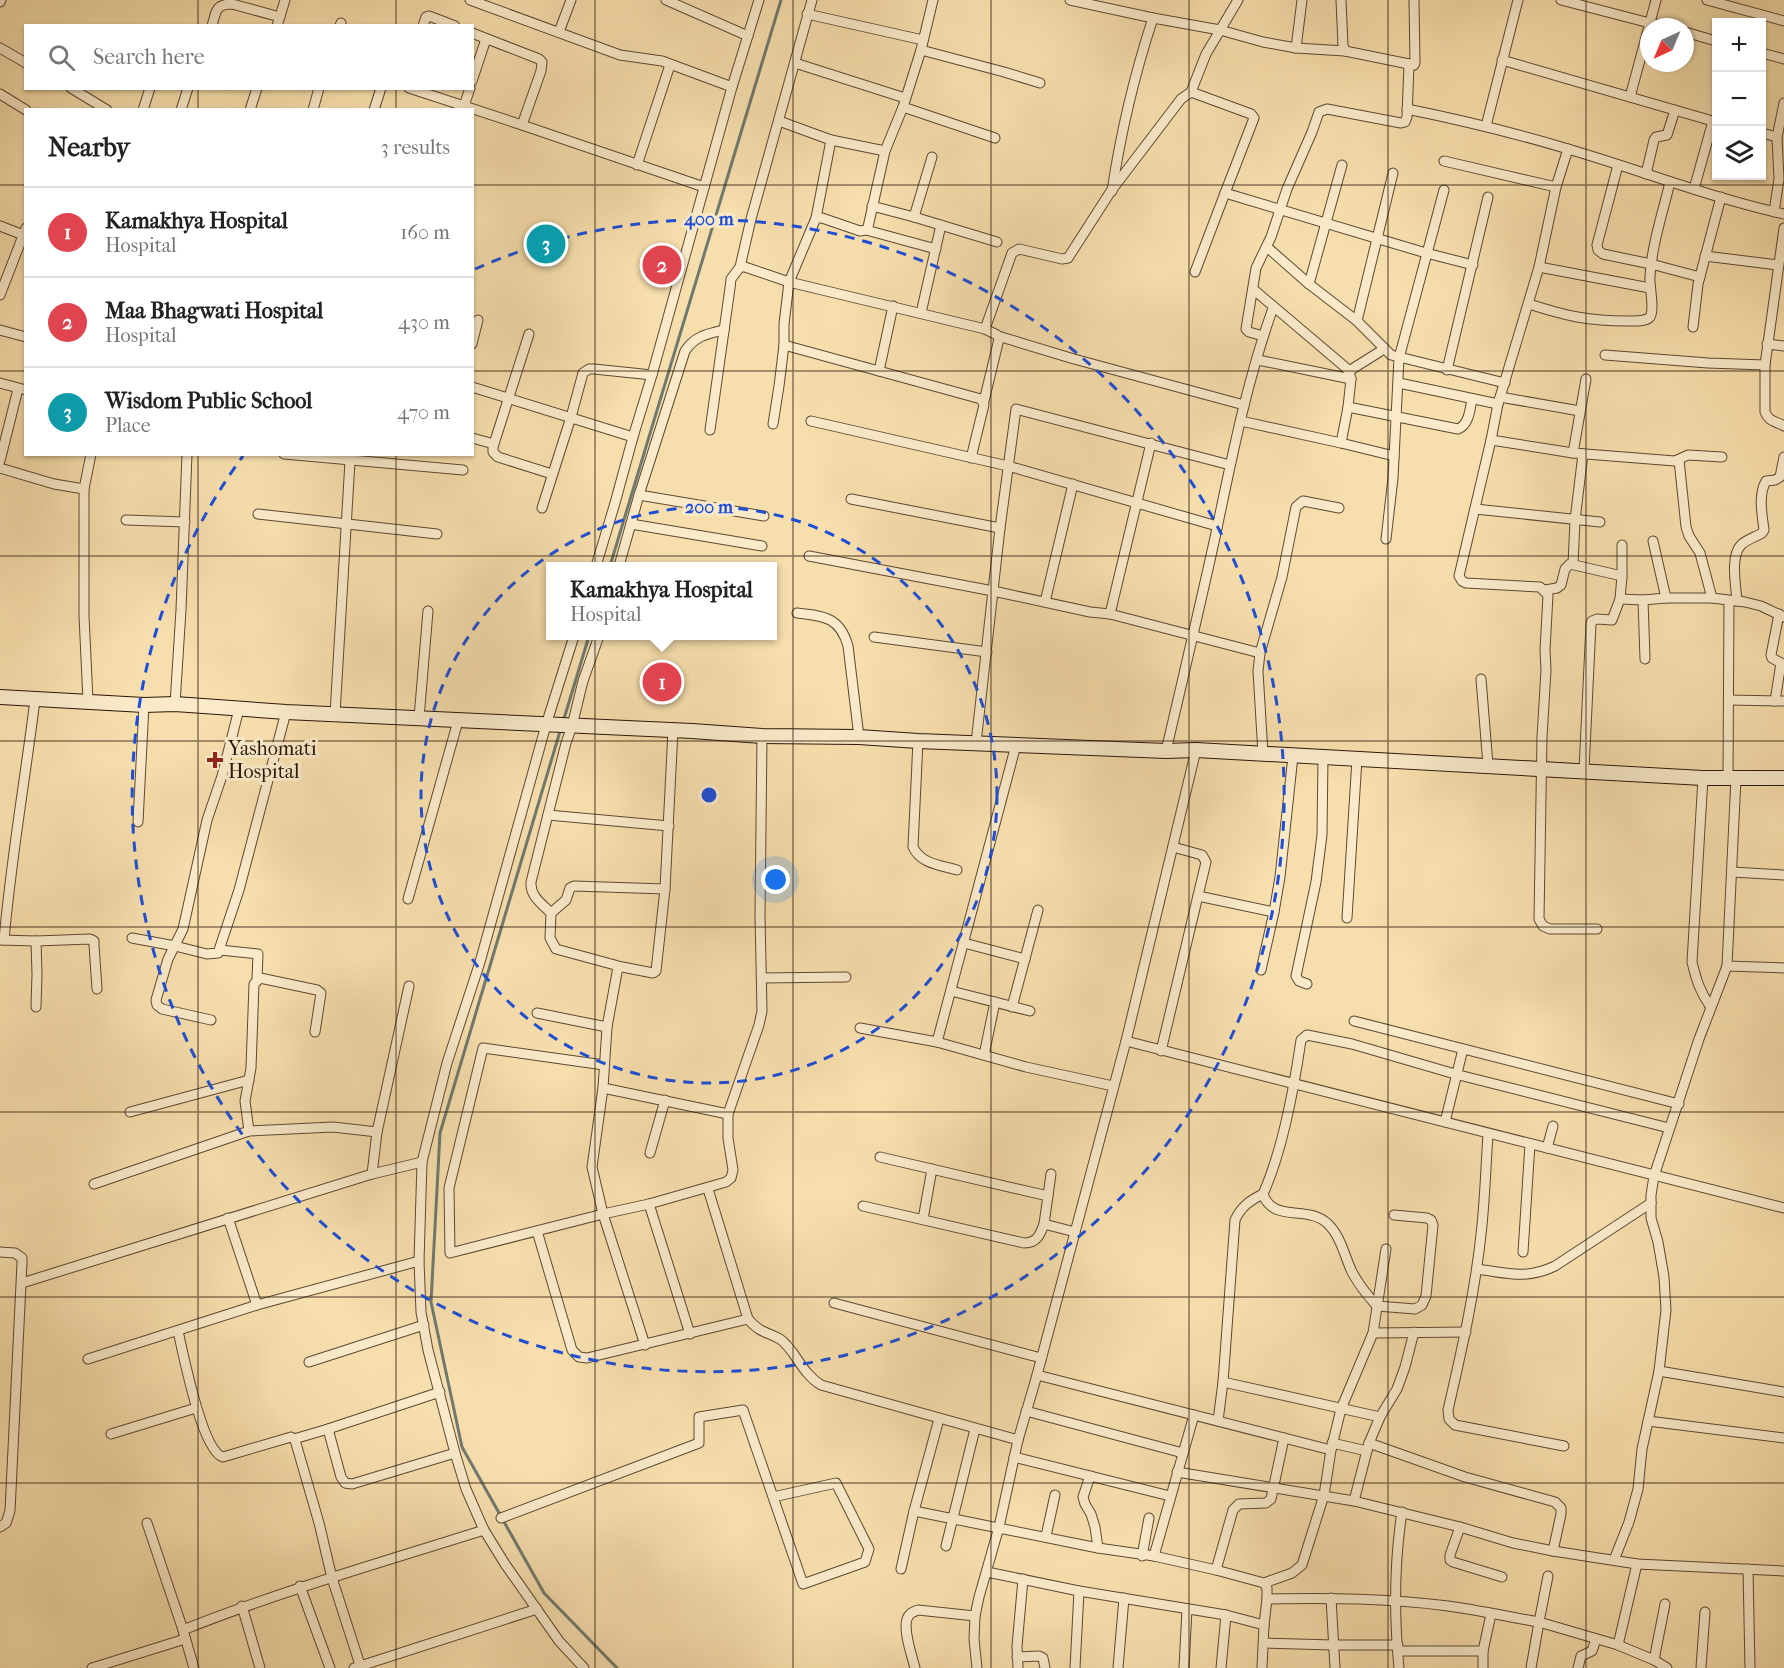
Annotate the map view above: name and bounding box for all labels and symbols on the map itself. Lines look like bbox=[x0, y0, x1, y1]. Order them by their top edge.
north arrow bbox=[1640, 18, 1694, 72]
text: 400 m bbox=[683, 209, 735, 230]
pin: 3 bbox=[526, 222, 566, 266]
pin: 2 bbox=[642, 242, 682, 288]
text: 200 m bbox=[685, 497, 734, 518]
pin: 1 bbox=[642, 660, 682, 704]
place label: Yashomati Hospital bbox=[227, 737, 317, 783]
marker: Yashomati Hospital bbox=[206, 751, 224, 769]
centre of rings bbox=[699, 785, 719, 805]
your location bbox=[761, 865, 790, 894]

